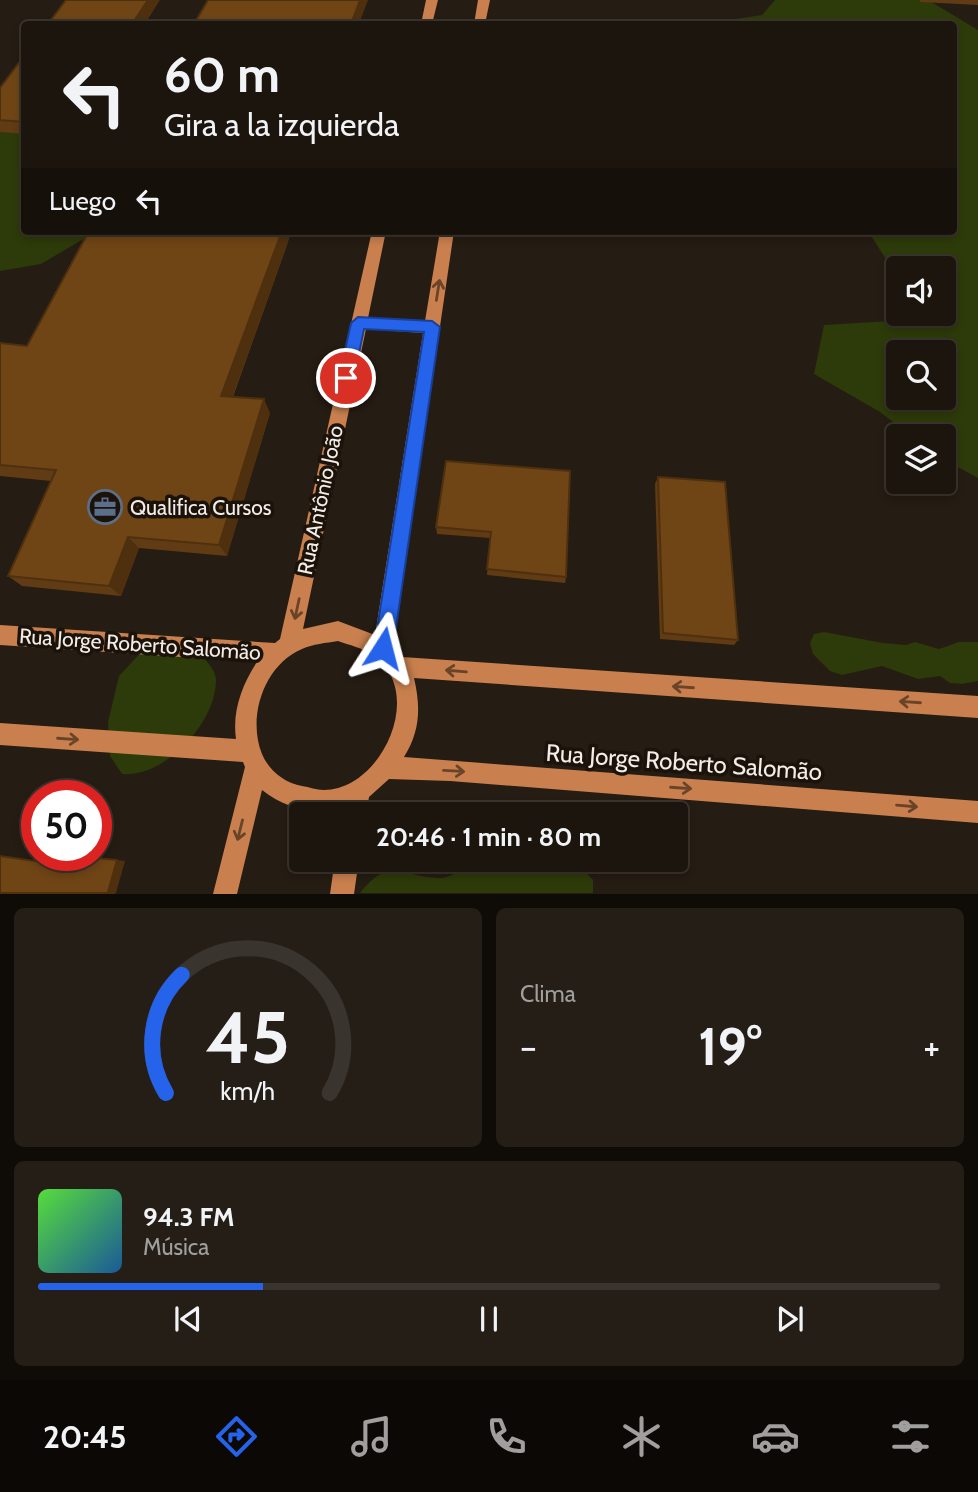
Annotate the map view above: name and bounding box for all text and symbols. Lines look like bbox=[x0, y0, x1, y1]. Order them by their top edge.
text: 60 m bbox=[164, 45, 280, 104]
icon: left bbox=[49, 49, 140, 140]
text: Gira a la izquierda bbox=[164, 105, 399, 144]
icon: left bbox=[130, 182, 168, 220]
text: Luego bbox=[49, 185, 116, 217]
map controls bbox=[886, 256, 956, 494]
button: sound bbox=[886, 256, 956, 326]
one-way arrow bbox=[432, 279, 445, 302]
button: search bbox=[886, 340, 956, 410]
pin bbox=[316, 348, 376, 408]
icon: arrive bbox=[327, 359, 365, 397]
street label: Rua Antônio João bbox=[292, 423, 348, 577]
button: layers bbox=[886, 424, 956, 494]
office icon: Qualifica Cursos bbox=[86, 488, 124, 526]
place label: Qualifica Cursos bbox=[130, 495, 272, 520]
one-way arrow bbox=[289, 597, 303, 620]
position arrow bbox=[346, 611, 420, 685]
street label: Rua Jorge Roberto Salomão bbox=[18, 623, 262, 665]
one-way arrow bbox=[445, 664, 468, 677]
one-way arrow bbox=[672, 680, 695, 693]
one-way arrow bbox=[899, 695, 922, 708]
one-way arrow bbox=[56, 732, 79, 745]
street label: Rua Jorge Roberto Salomão bbox=[545, 738, 823, 786]
one-way arrow bbox=[442, 764, 465, 777]
speed limit sign: 50 bbox=[21, 780, 112, 871]
one-way arrow bbox=[669, 782, 691, 795]
one-way arrow bbox=[896, 800, 918, 813]
one-way arrow bbox=[233, 818, 247, 841]
text: 20:46 · 1 min · 80 m bbox=[376, 821, 601, 853]
text: Clima bbox=[520, 980, 576, 1008]
text: 45 bbox=[206, 994, 290, 1082]
text: 19° bbox=[698, 1015, 762, 1078]
text: − bbox=[520, 1023, 537, 1070]
text: + bbox=[923, 1023, 940, 1070]
text: km/h bbox=[221, 1076, 275, 1106]
text: 94.3 FM bbox=[143, 1201, 234, 1233]
text: Música bbox=[143, 1233, 209, 1261]
icon: previous bbox=[169, 1300, 207, 1338]
icon: pause bbox=[470, 1300, 508, 1338]
icon: next bbox=[771, 1300, 809, 1338]
icon: directions bbox=[212, 1412, 261, 1461]
icon: music bbox=[347, 1412, 396, 1461]
icon: phone bbox=[482, 1412, 531, 1461]
icon: climate bbox=[617, 1412, 666, 1461]
icon: car bbox=[751, 1412, 800, 1461]
icon: filters bbox=[886, 1412, 935, 1461]
text: 20:45 bbox=[43, 1417, 127, 1456]

